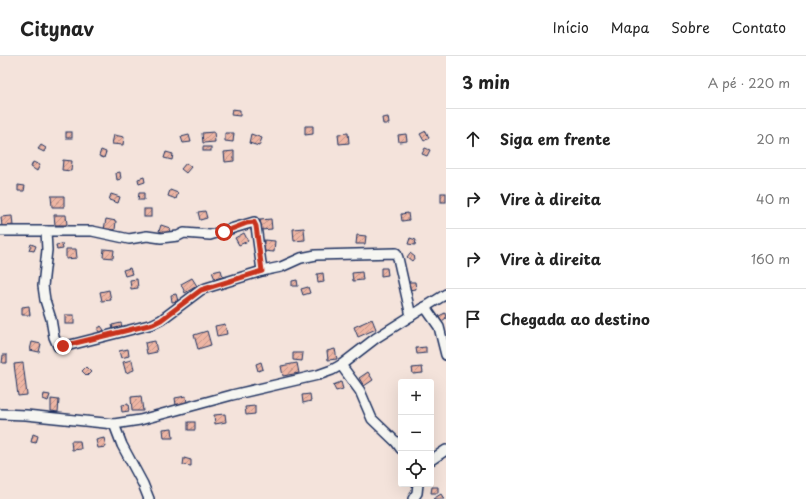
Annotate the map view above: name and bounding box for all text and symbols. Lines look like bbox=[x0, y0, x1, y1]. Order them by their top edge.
text: Citynav bbox=[20, 14, 94, 42]
text: Início bbox=[553, 17, 589, 38]
text: Mapa bbox=[611, 17, 649, 38]
text: Sobre bbox=[671, 17, 710, 38]
text: Contato bbox=[732, 17, 786, 38]
text: 3 min bbox=[462, 69, 510, 95]
text: A pé · 220 m bbox=[708, 73, 790, 92]
text: Siga em frente bbox=[500, 127, 610, 150]
icon: ahead bbox=[462, 128, 484, 150]
text: 20 m bbox=[756, 129, 790, 148]
text: Vire à direita bbox=[500, 187, 601, 210]
icon: right bbox=[462, 188, 484, 210]
text: 40 m bbox=[756, 189, 790, 208]
route start bbox=[215, 223, 233, 241]
text: Vire à direita bbox=[500, 247, 601, 270]
icon: right bbox=[462, 248, 484, 270]
text: 160 m bbox=[751, 249, 790, 268]
text: Chegada ao destino bbox=[500, 307, 650, 330]
icon: arrive bbox=[462, 308, 484, 330]
route end bbox=[54, 337, 72, 355]
map controls bbox=[398, 379, 434, 487]
button: + bbox=[398, 379, 434, 415]
button: − bbox=[398, 415, 434, 451]
button: locate bbox=[398, 451, 434, 487]

